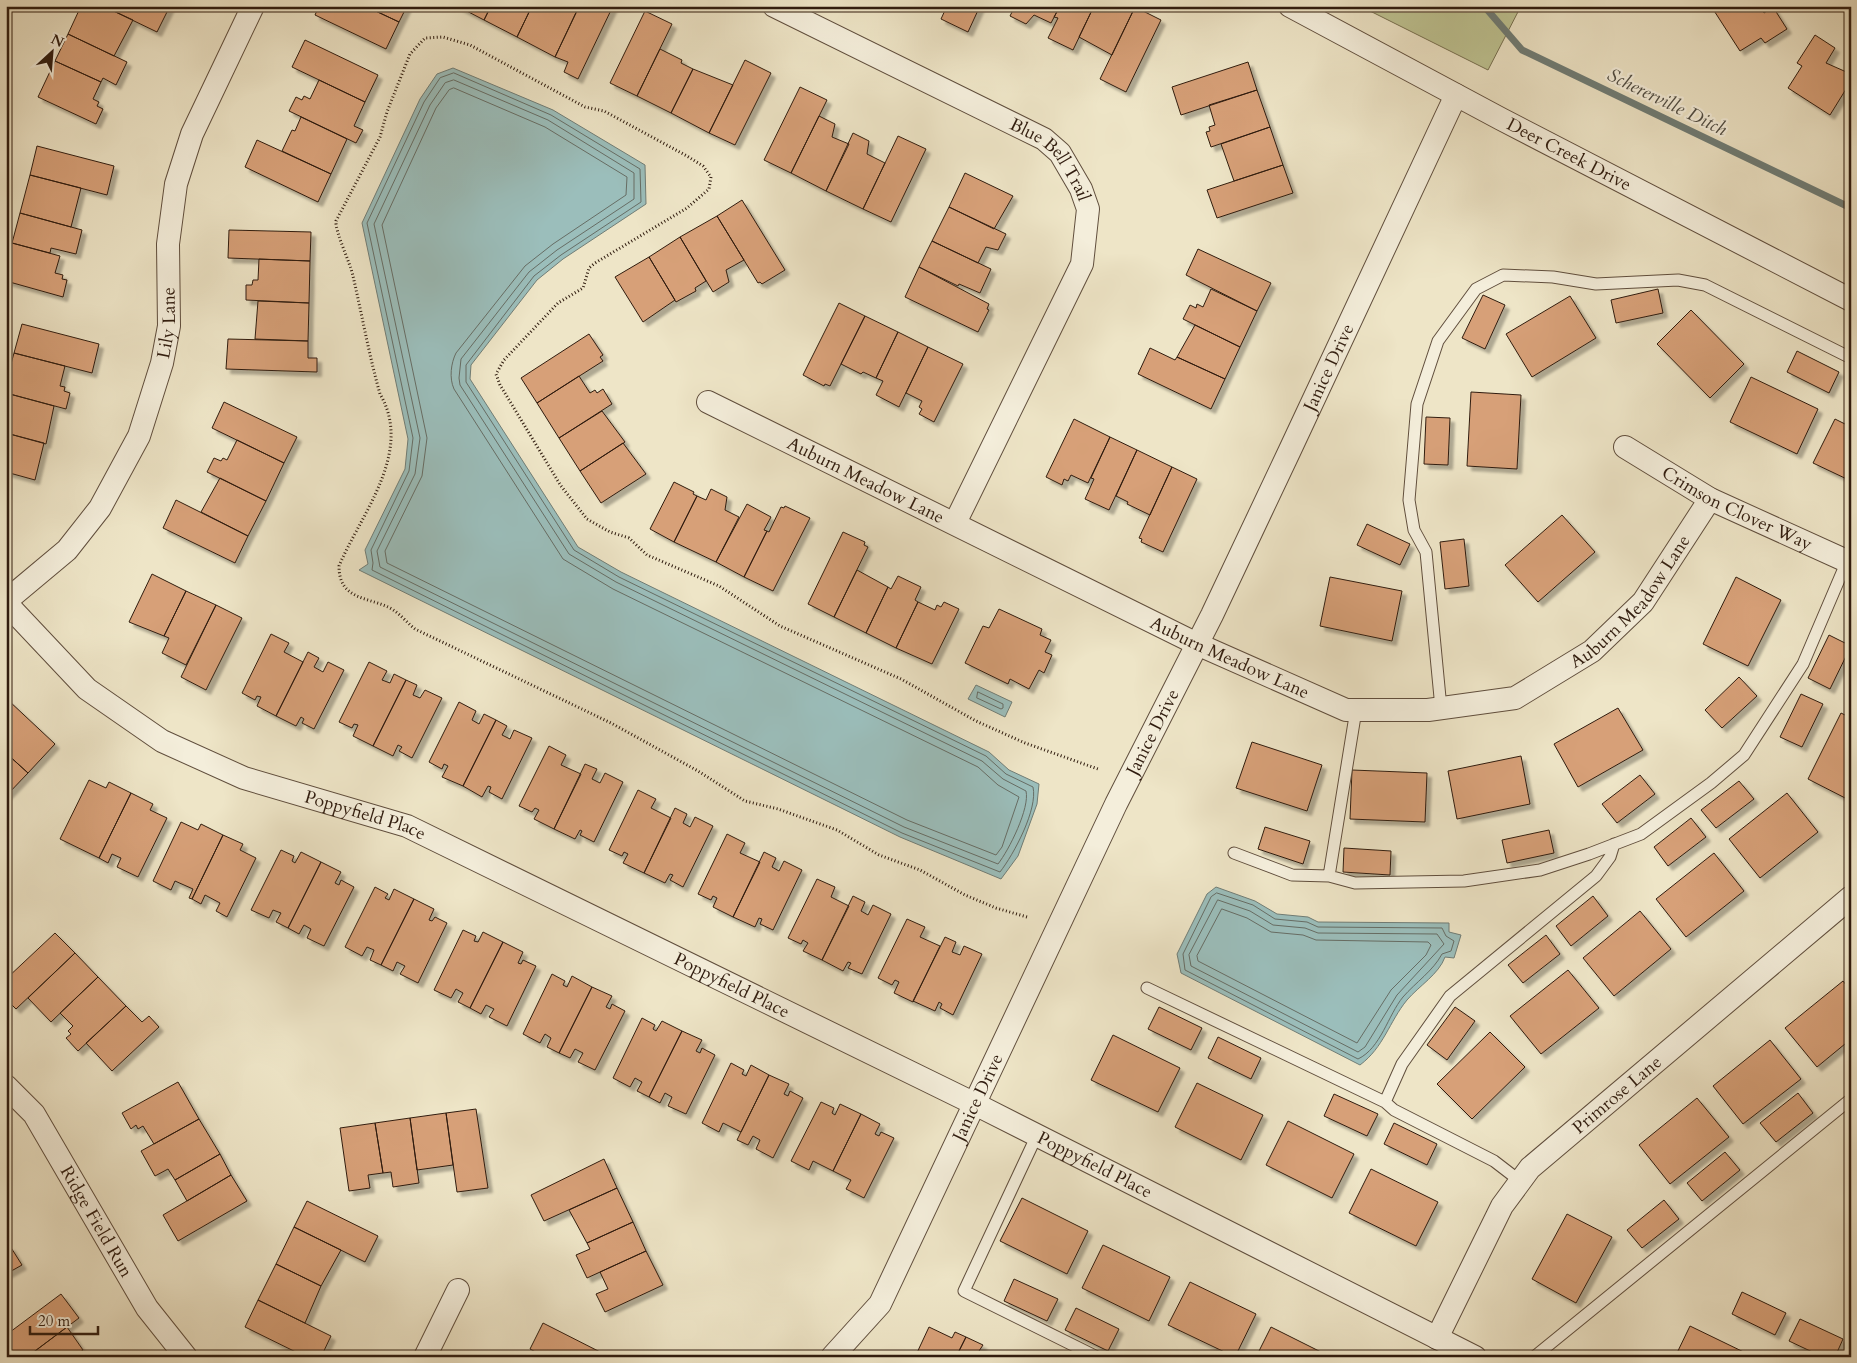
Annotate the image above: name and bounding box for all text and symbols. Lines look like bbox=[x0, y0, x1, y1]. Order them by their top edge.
north arrow bbox=[28, 28, 78, 78]
text: N bbox=[48, 30, 67, 52]
water label: Schererville Ditch bbox=[1603, 62, 1731, 142]
street label: Blue Bell Trail bbox=[1006, 112, 1097, 205]
street label: Deer Creek Drive bbox=[1502, 112, 1636, 197]
street label: Lily Lane bbox=[151, 287, 182, 361]
street label: Janice Drive bbox=[1296, 320, 1360, 418]
street label: Auburn Meadow Lane bbox=[783, 431, 949, 530]
street label: Crimson Clover Way bbox=[1657, 460, 1817, 557]
street label: Auburn Meadow Lane bbox=[1565, 530, 1696, 674]
street label: Auburn Meadow Lane bbox=[1146, 610, 1313, 705]
street label: Janice Drive bbox=[1119, 685, 1185, 782]
street label: Poppyfield Place bbox=[302, 784, 430, 846]
street label: Poppyfield Place bbox=[670, 946, 794, 1024]
street label: Janice Drive bbox=[945, 1050, 1009, 1148]
street label: Primrose Lane bbox=[1567, 1050, 1667, 1140]
street label: Poppyfield Place bbox=[1033, 1125, 1157, 1204]
street label: Ridge Field Run bbox=[54, 1161, 139, 1283]
scale bar bbox=[30, 1303, 98, 1335]
text: 20 m bbox=[38, 1311, 70, 1331]

